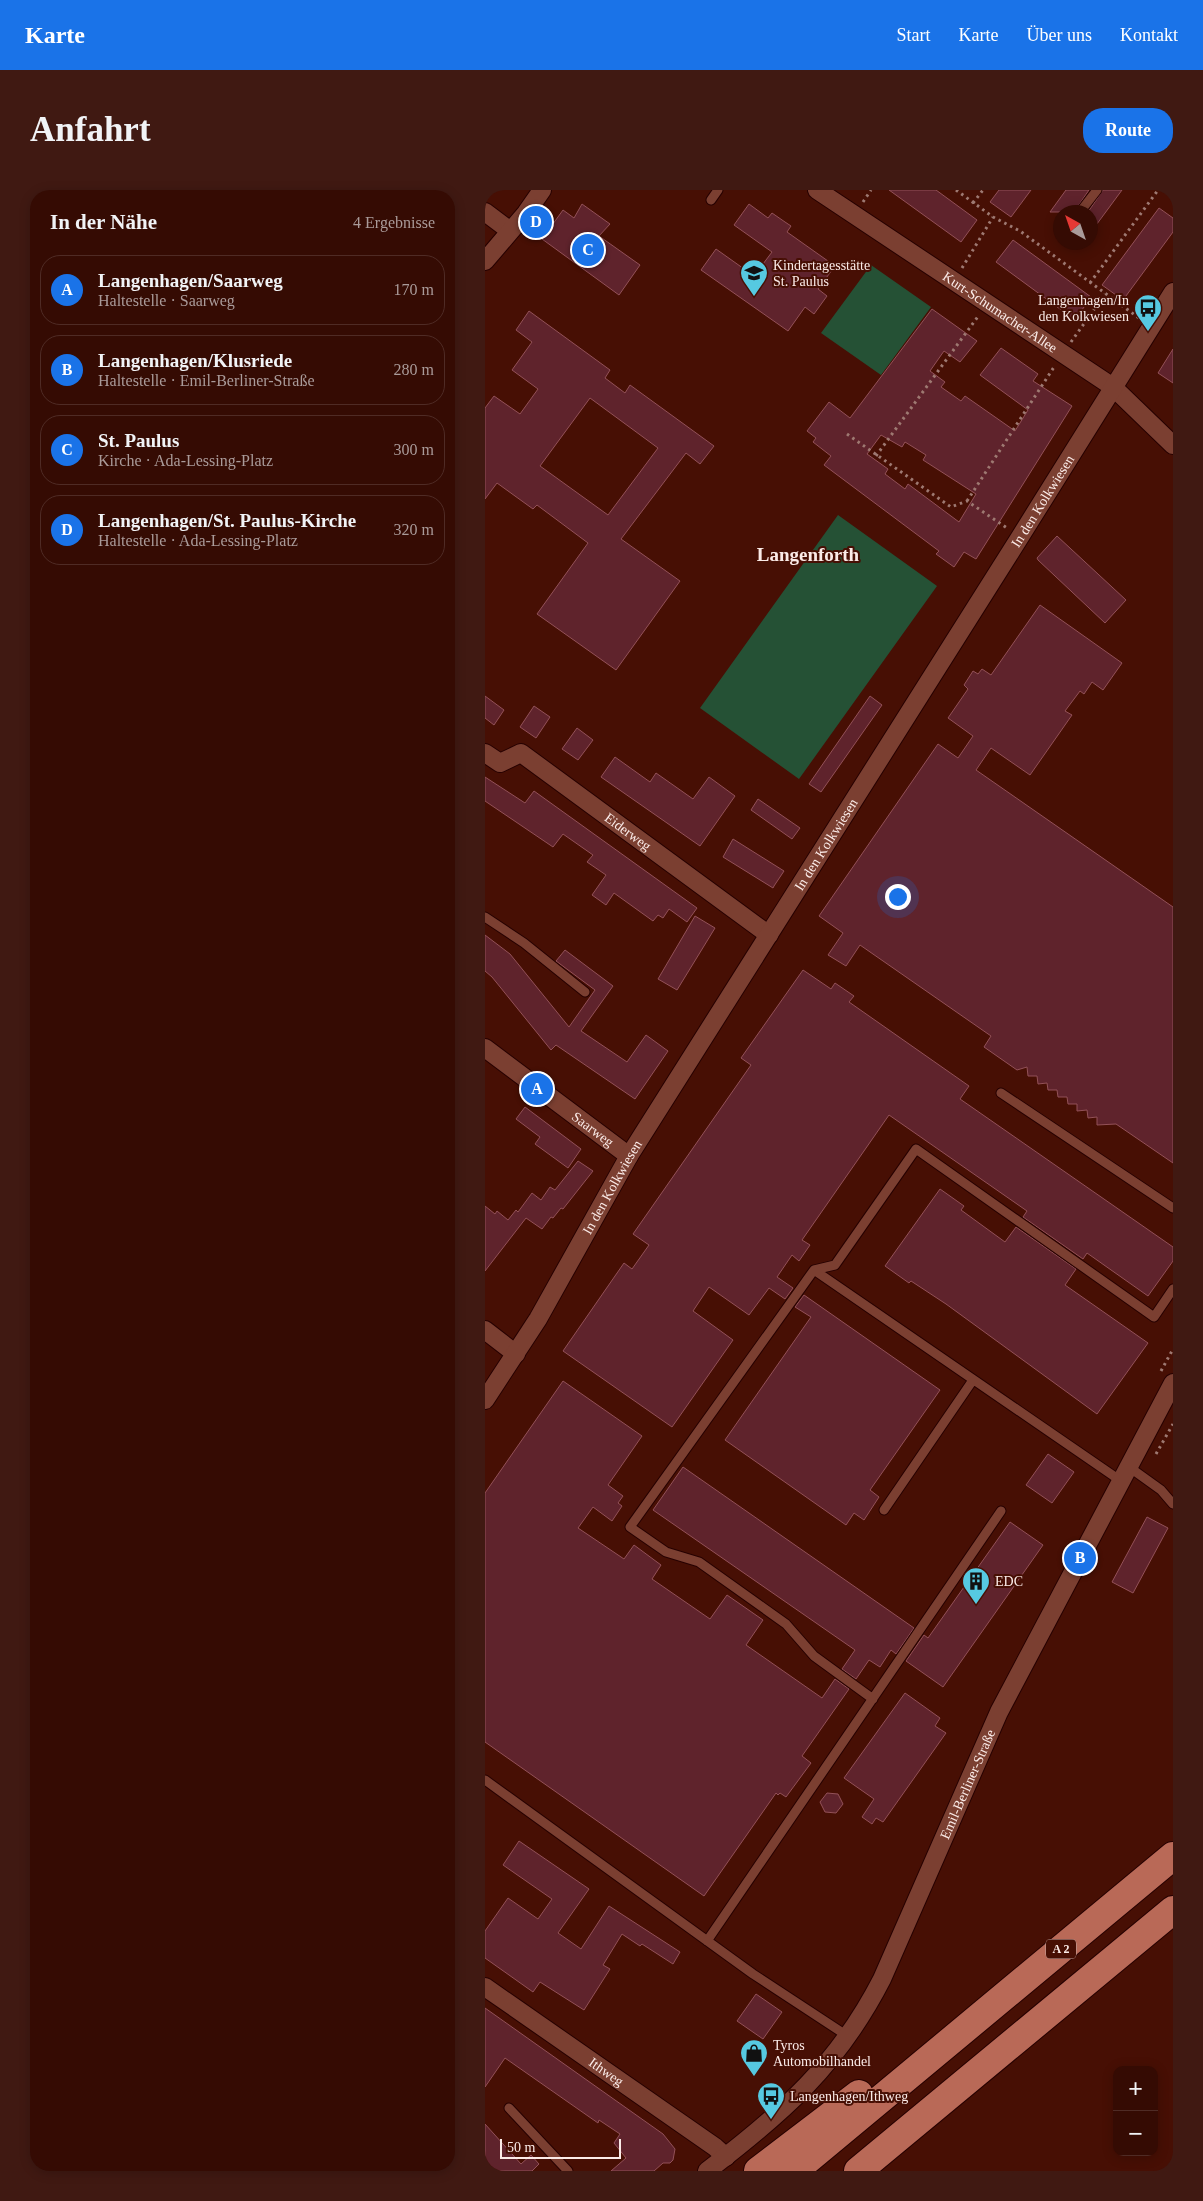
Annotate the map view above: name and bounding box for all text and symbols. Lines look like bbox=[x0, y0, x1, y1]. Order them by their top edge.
text: Karte bbox=[25, 22, 85, 48]
text: Start bbox=[897, 25, 931, 45]
text: Karte bbox=[959, 25, 999, 45]
text: Über uns bbox=[1027, 25, 1092, 45]
text: Kontakt bbox=[1120, 25, 1178, 45]
button: Route bbox=[1083, 108, 1173, 153]
text: Anfahrt bbox=[30, 110, 151, 149]
pin: D bbox=[520, 203, 552, 241]
north arrow bbox=[1053, 205, 1098, 250]
text: In der Nähe bbox=[50, 210, 157, 234]
text: 4 Ergebnisse bbox=[353, 214, 435, 231]
pin: C bbox=[572, 231, 604, 269]
school or university icon: Kindertagesstätte St. Paulus bbox=[739, 258, 769, 297]
place label: Kindertagesstätte St. Paulus bbox=[773, 258, 870, 289]
street label: Kurt-Schumacher-Allee bbox=[940, 268, 1060, 355]
text: Langenhagen/Saarweg bbox=[98, 270, 283, 291]
text: A bbox=[61, 281, 73, 298]
text: 170 m bbox=[394, 281, 434, 298]
text: Haltestelle · Saarweg bbox=[98, 292, 235, 309]
place label: Langenhagen/In den Kolkwiesen bbox=[1038, 293, 1129, 324]
bus stop icon: Langenhagen/In den Kolkwiesen bbox=[1133, 293, 1163, 332]
text: Langenhagen/Klusriede bbox=[98, 350, 292, 371]
text: B bbox=[62, 361, 72, 378]
text: 280 m bbox=[394, 361, 434, 378]
text: Haltestelle · Emil-Berliner-Straße bbox=[98, 372, 314, 389]
text: St. Paulus bbox=[98, 430, 179, 451]
text: C bbox=[61, 441, 73, 458]
text: 300 m bbox=[394, 441, 434, 458]
text: Kirche · Ada-Lessing-Platz bbox=[98, 452, 273, 469]
street label: In den Kolkwiesen bbox=[1008, 452, 1077, 550]
text: Langenhagen/St. Paulus-Kirche bbox=[98, 510, 356, 531]
text: D bbox=[61, 521, 73, 538]
text: 320 m bbox=[394, 521, 434, 538]
text: Haltestelle · Ada-Lessing-Platz bbox=[98, 532, 298, 549]
district label: Langenforth bbox=[757, 544, 860, 565]
street label: In den Kolkwiesen bbox=[791, 796, 860, 893]
street label: Eiderweg bbox=[602, 810, 654, 853]
your location bbox=[885, 884, 911, 910]
pin: A bbox=[521, 1070, 553, 1108]
street label: Saarweg bbox=[569, 1109, 617, 1149]
street label: In den Kolkwiesen bbox=[579, 1137, 645, 1237]
pin: B bbox=[1064, 1539, 1096, 1577]
building icon: EDC bbox=[961, 1566, 991, 1605]
place label: EDC bbox=[995, 1574, 1023, 1589]
street label: Emil-Berliner-Straße bbox=[937, 1727, 998, 1841]
road number: A 2 bbox=[1046, 1940, 1076, 1958]
shop icon: Tyros Automobilhandel bbox=[739, 2038, 769, 2077]
place label: Tyros Automobilhandel bbox=[773, 2038, 871, 2069]
street label: Ithweg bbox=[586, 2054, 627, 2089]
map controls bbox=[1113, 2066, 1158, 2156]
button: + bbox=[1113, 2066, 1158, 2111]
bus stop icon: Langenhagen/Ithweg bbox=[756, 2081, 786, 2120]
place label: Langenhagen/Ithweg bbox=[790, 2089, 908, 2104]
button: − bbox=[1113, 2111, 1158, 2156]
scale bar bbox=[500, 2136, 621, 2159]
text: 50 m bbox=[507, 2140, 535, 2155]

